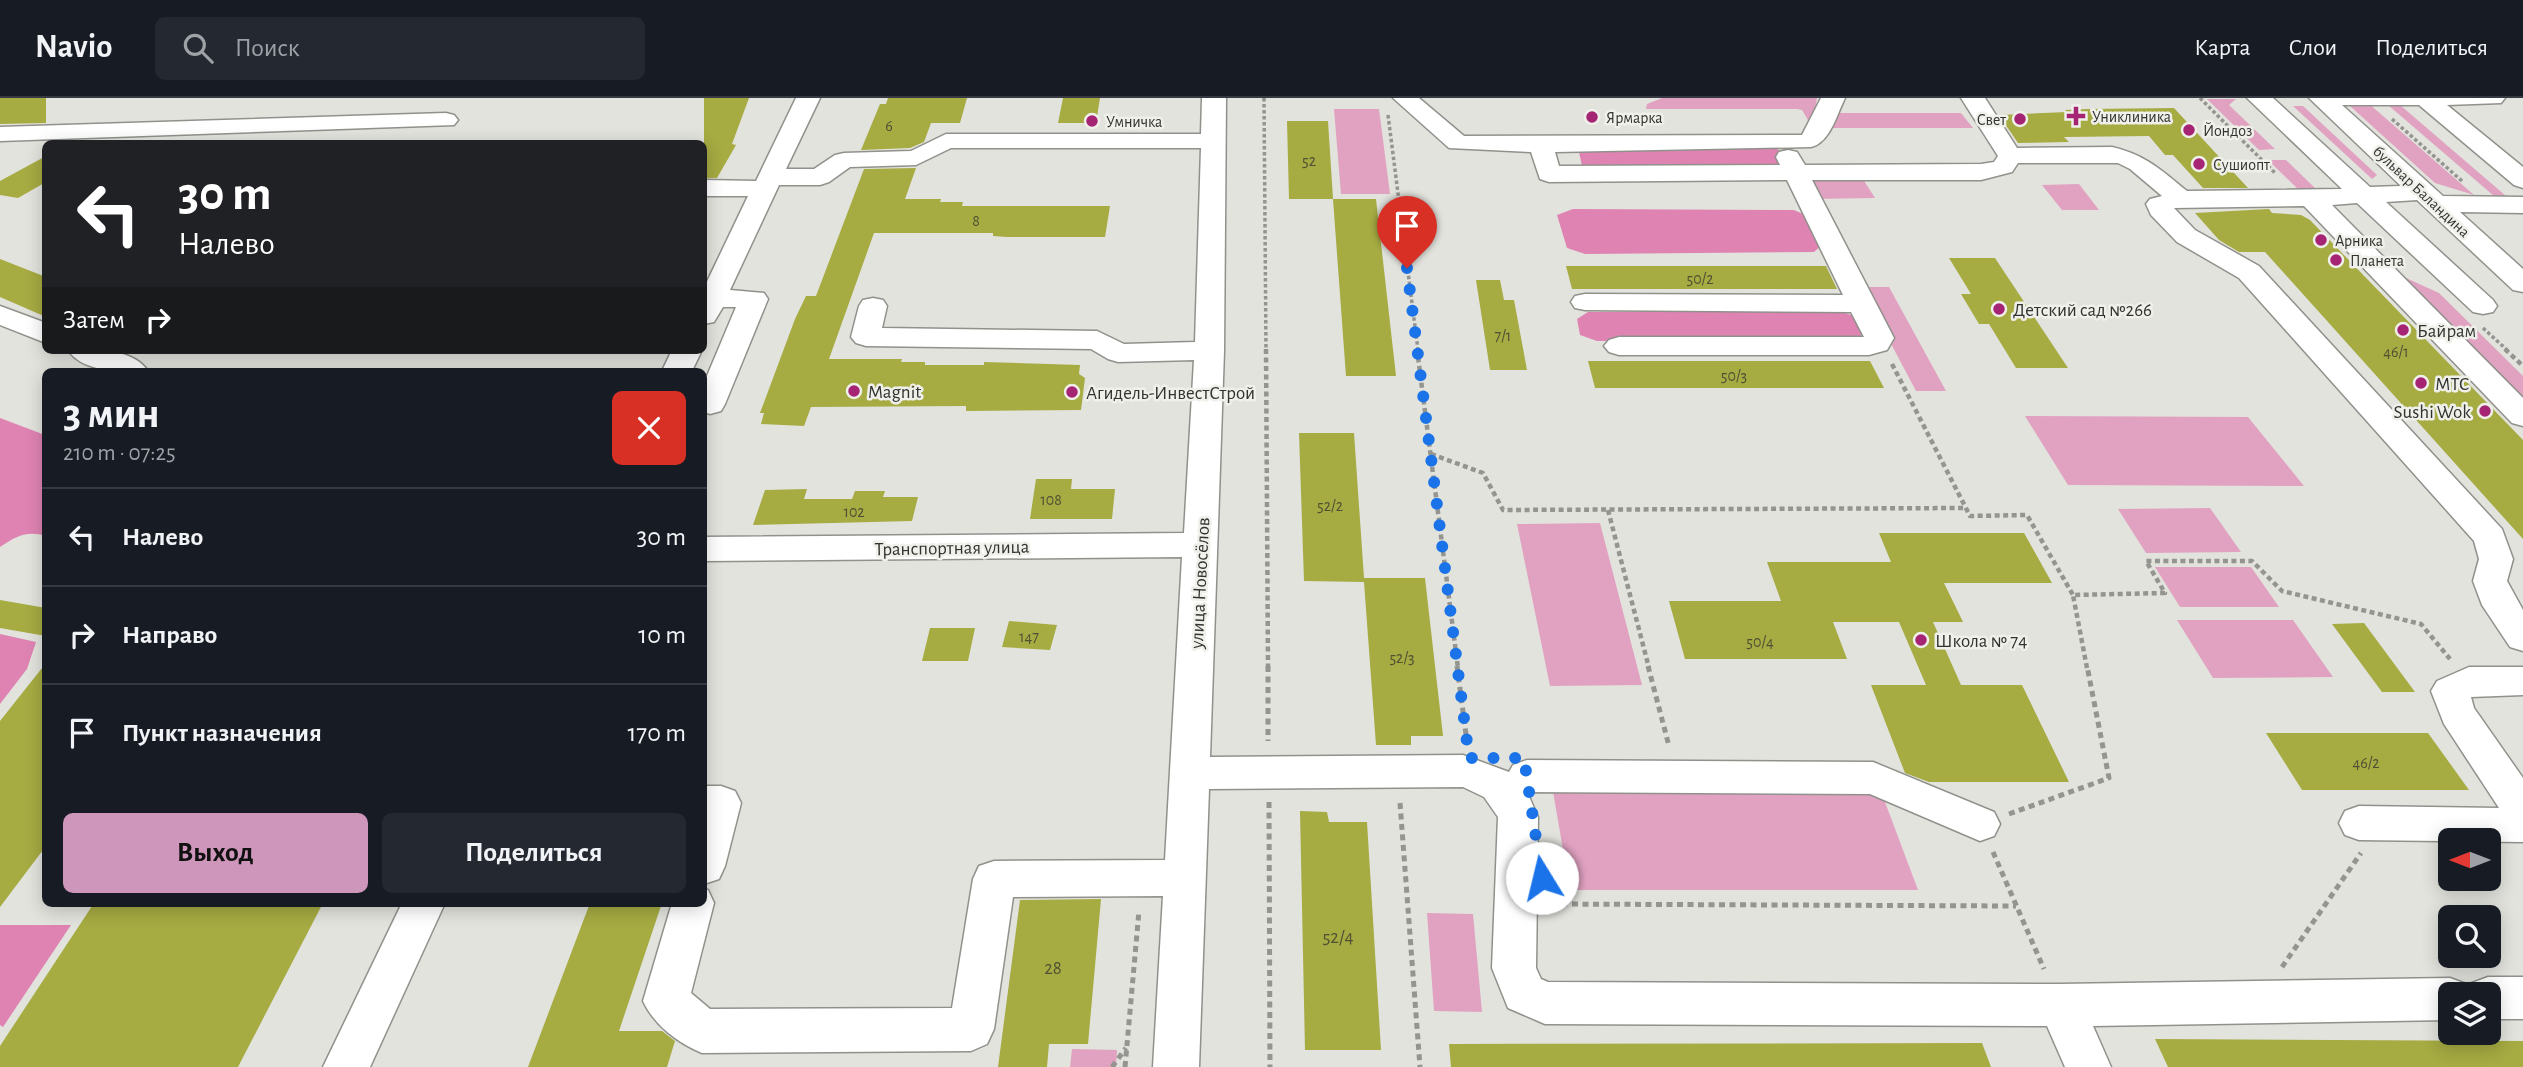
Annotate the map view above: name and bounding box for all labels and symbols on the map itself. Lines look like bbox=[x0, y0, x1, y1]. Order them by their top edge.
marker: Униклиника bbox=[2066, 106, 2086, 126]
marker: Ярмарка bbox=[1584, 109, 1600, 125]
place label: Униклиника bbox=[2092, 109, 2171, 125]
place label: Ярмарка bbox=[1606, 110, 1663, 126]
marker: Свет bbox=[2012, 111, 2028, 127]
place label: Свет bbox=[1977, 112, 2006, 128]
marker: Умничка bbox=[1084, 113, 1100, 129]
place label: Умничка bbox=[1106, 114, 1162, 130]
house number: 6 bbox=[885, 118, 893, 134]
marker: Йондоз bbox=[2181, 122, 2197, 138]
place label: Йондоз bbox=[2203, 122, 2252, 139]
street label: бульвар Баландина bbox=[2369, 143, 2473, 241]
house number: 52 bbox=[1302, 153, 1316, 169]
marker: Сушиопт bbox=[2191, 156, 2207, 172]
place label: Сушиопт bbox=[2213, 157, 2270, 174]
pin bbox=[1377, 196, 1437, 268]
house number: 8 bbox=[972, 213, 980, 229]
marker: Арника bbox=[2313, 232, 2329, 248]
place label: Арника bbox=[2335, 233, 2383, 249]
marker: Планета bbox=[2328, 252, 2344, 268]
place label: Планета bbox=[2350, 253, 2404, 269]
house number: 50/2 bbox=[1686, 271, 1714, 287]
marker: Детский сад №266 bbox=[1991, 301, 2007, 317]
place label: Детский сад №266 bbox=[2013, 301, 2152, 320]
marker: Байрам bbox=[2395, 322, 2411, 338]
place label: Байрам bbox=[2417, 322, 2476, 341]
house number: 7/1 bbox=[1495, 328, 1511, 344]
house number: 46/1 bbox=[2383, 344, 2409, 360]
house number: 50/3 bbox=[1721, 368, 1747, 384]
marker: МТС bbox=[2413, 375, 2429, 391]
place label: МТС bbox=[2435, 375, 2469, 394]
marker: Magnit bbox=[846, 383, 862, 399]
place label: Magnit bbox=[868, 383, 921, 402]
marker: Агидель-ИнвестСтрой bbox=[1064, 384, 1080, 400]
place label: Агидель-ИнвестСтрой bbox=[1086, 384, 1255, 403]
place label: Sushi Wok bbox=[2394, 403, 2471, 422]
marker: Sushi Wok bbox=[2477, 403, 2493, 419]
house number: 108 bbox=[1040, 492, 1062, 508]
house number: 52/2 bbox=[1317, 498, 1343, 514]
house number: 102 bbox=[843, 504, 865, 520]
street label: улица Новосёлов bbox=[1188, 517, 1213, 650]
street label: Транспортная улица bbox=[874, 538, 1030, 559]
house number: 147 bbox=[1019, 629, 1039, 645]
marker: Школа № 74 bbox=[1913, 632, 1929, 648]
place label: Школа № 74 bbox=[1935, 632, 2027, 651]
house number: 50/4 bbox=[1746, 634, 1774, 650]
house number: 52/3 bbox=[1389, 650, 1415, 666]
house number: 46/2 bbox=[2352, 755, 2380, 771]
north arrow bbox=[2438, 828, 2501, 891]
position arrow bbox=[1505, 841, 1579, 915]
house number: 52/4 bbox=[1322, 928, 1354, 947]
house number: 28 bbox=[1044, 959, 1062, 978]

